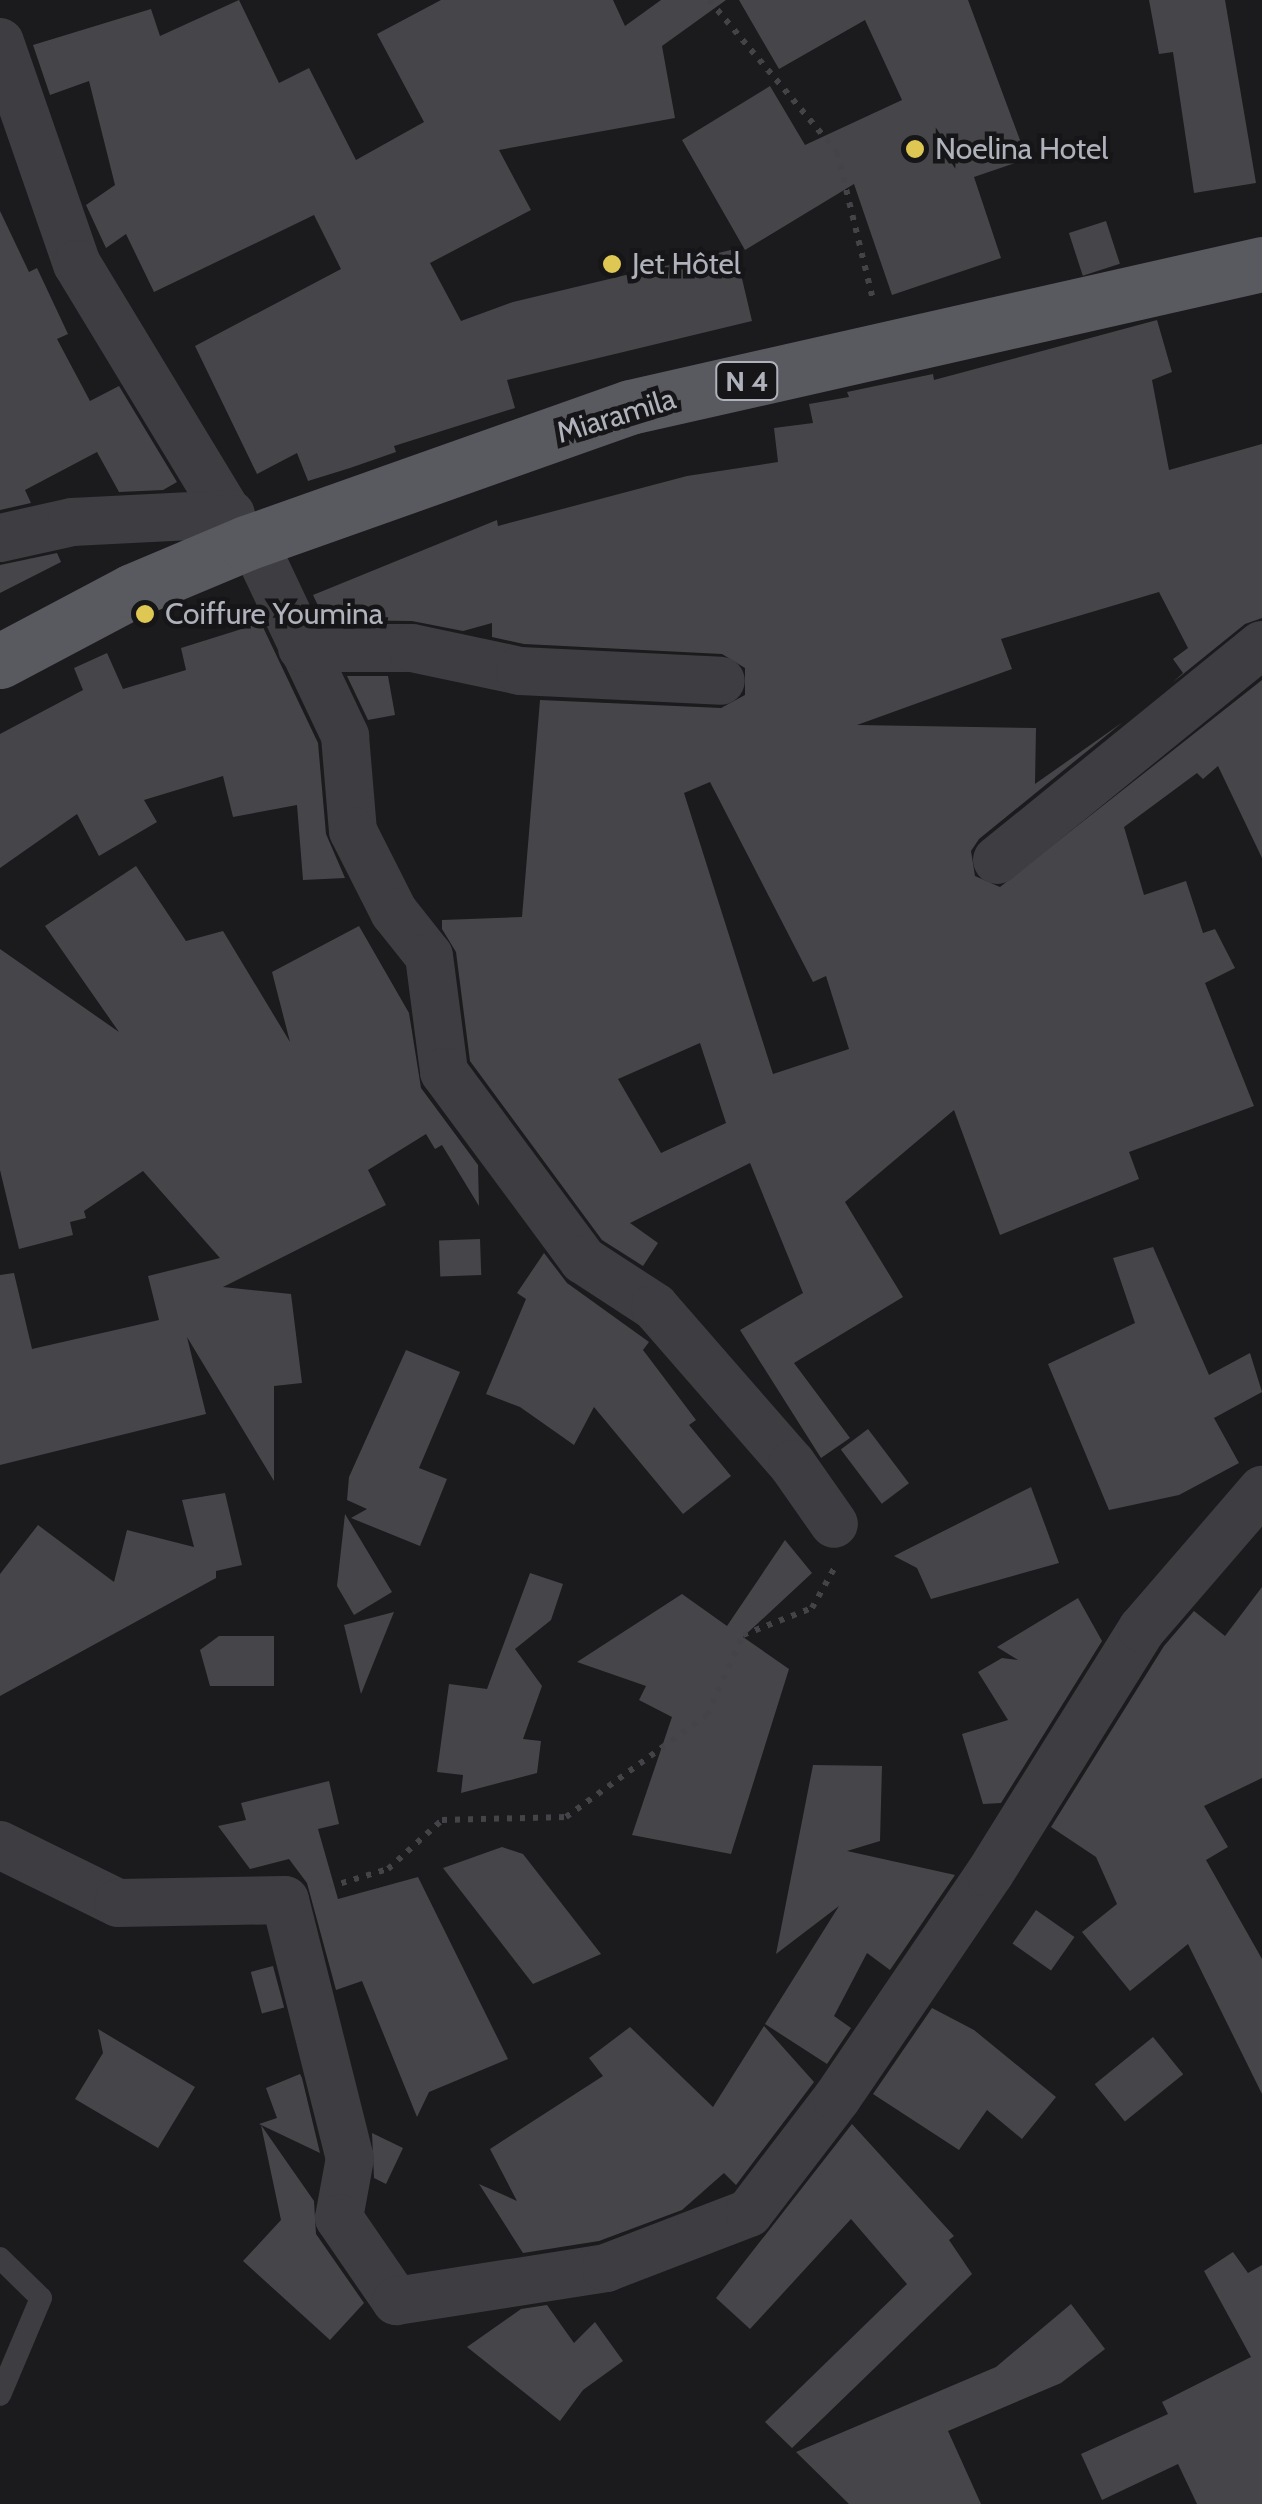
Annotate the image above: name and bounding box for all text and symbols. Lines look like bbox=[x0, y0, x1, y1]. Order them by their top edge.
place label: Noelina Hotel bbox=[935, 131, 1108, 167]
marker: Noelina Hotel bbox=[904, 138, 926, 160]
place label: Jet Hôtel bbox=[632, 246, 741, 282]
marker: Jet Hôtel bbox=[601, 253, 623, 275]
road number: N 4 bbox=[714, 358, 780, 404]
street label: Miaramila bbox=[552, 381, 680, 451]
place label: Coiffure Youmina bbox=[165, 596, 383, 632]
marker: Coiffure Youmina bbox=[134, 603, 156, 625]

